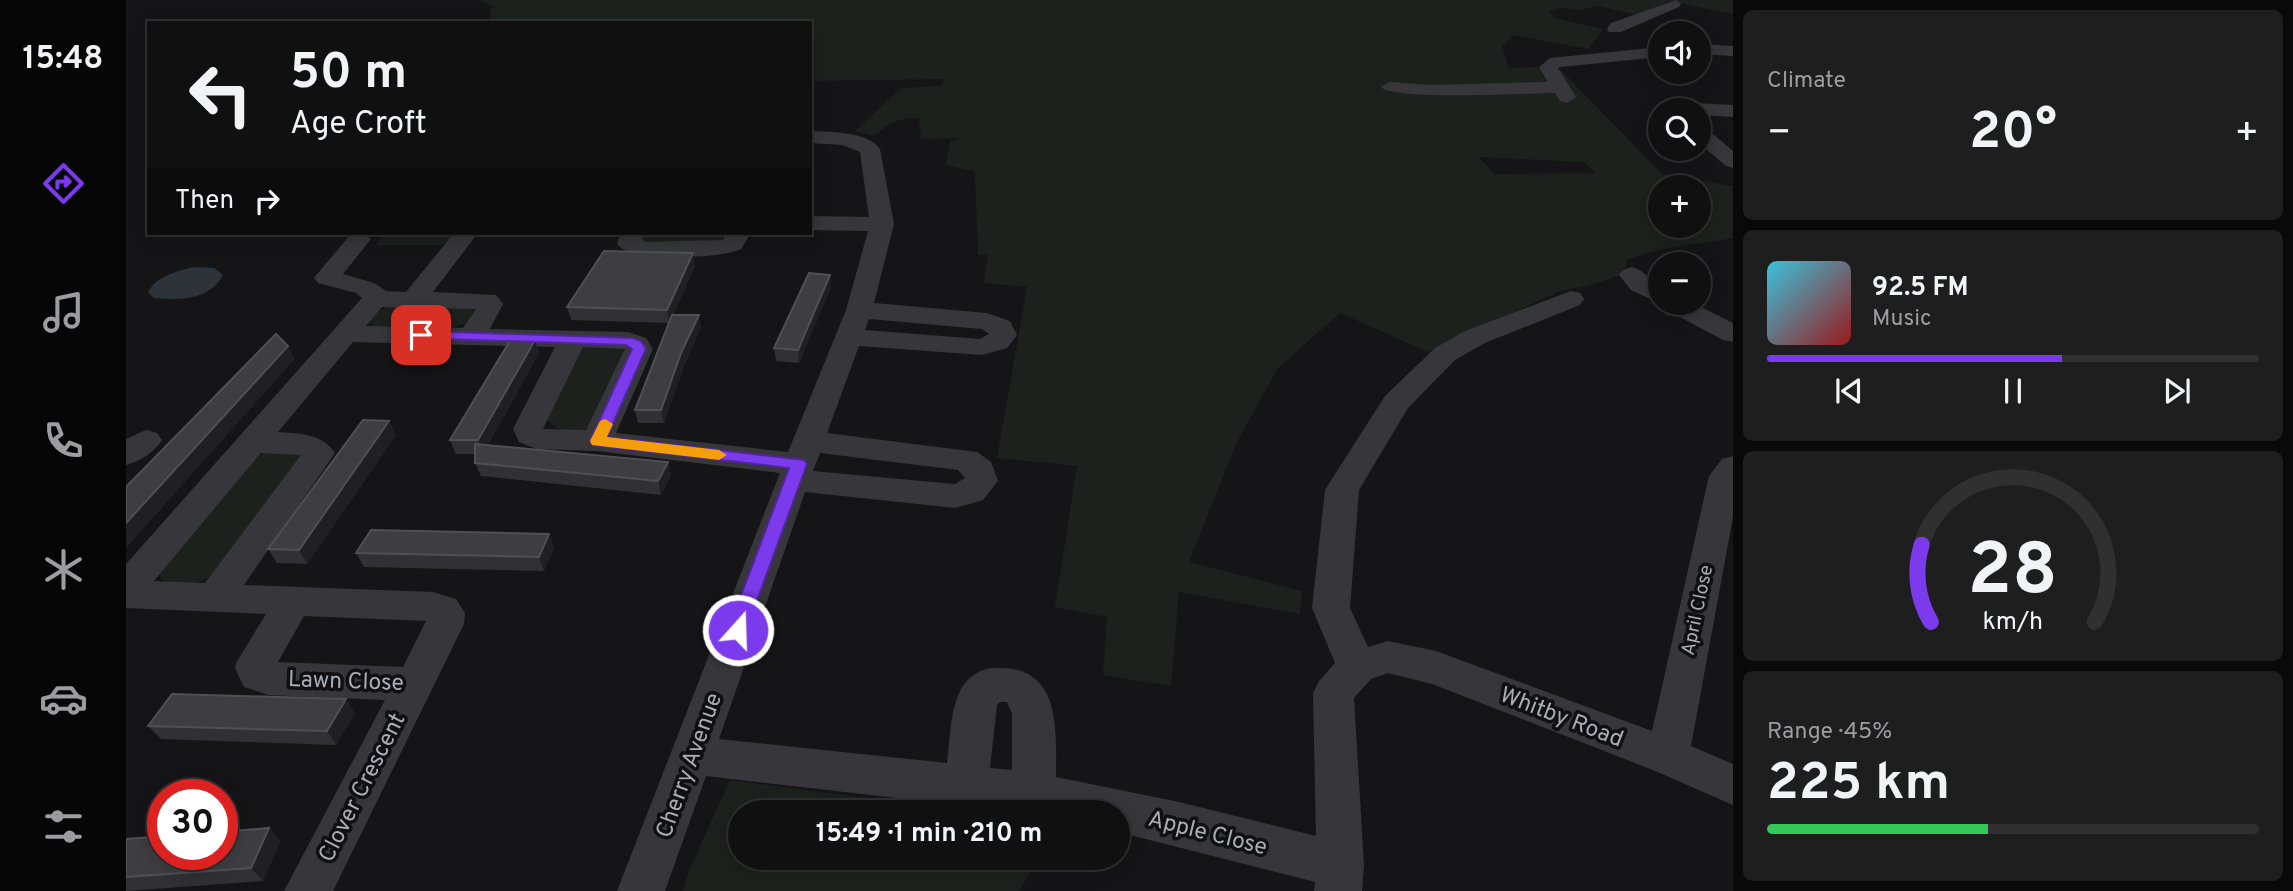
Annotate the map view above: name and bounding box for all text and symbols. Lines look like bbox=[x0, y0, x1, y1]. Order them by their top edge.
map controls bbox=[1648, 21, 1711, 315]
button: sound bbox=[1648, 21, 1711, 84]
text: 15:48 bbox=[23, 40, 103, 80]
text: 50 m bbox=[290, 44, 407, 106]
icon: left bbox=[175, 49, 266, 140]
text: Climate bbox=[1767, 67, 1846, 96]
button: search bbox=[1648, 98, 1711, 161]
text: 20° bbox=[1969, 101, 2057, 167]
text: Age Croft bbox=[290, 105, 427, 145]
text: − bbox=[1767, 110, 1792, 159]
text: + bbox=[2234, 110, 2259, 159]
icon: directions bbox=[39, 159, 88, 208]
button: + bbox=[1648, 175, 1711, 238]
icon: right bbox=[248, 182, 286, 220]
text: Then bbox=[175, 185, 234, 218]
button: − bbox=[1648, 252, 1711, 315]
text: 92.5 FM bbox=[1872, 272, 1969, 305]
icon: music bbox=[39, 288, 88, 337]
pin bbox=[391, 305, 451, 365]
text: Music bbox=[1872, 305, 1932, 334]
icon: arrive bbox=[402, 316, 440, 354]
icon: previous bbox=[1830, 372, 1868, 410]
icon: pause bbox=[1994, 372, 2032, 410]
icon: next bbox=[2158, 372, 2196, 410]
icon: phone bbox=[39, 416, 88, 465]
text: 28 bbox=[1968, 528, 2058, 620]
icon: climate bbox=[39, 545, 88, 594]
street label: April Close bbox=[1677, 563, 1719, 658]
position arrow bbox=[701, 593, 775, 667]
text: km/h bbox=[1983, 606, 2043, 638]
street label: Lawn Close bbox=[287, 666, 404, 699]
icon: car bbox=[39, 674, 88, 723]
street label: Whitby Road bbox=[1495, 682, 1627, 755]
street label: Cherry Avenue bbox=[651, 689, 730, 842]
street label: Clover Crescent bbox=[313, 709, 413, 868]
text: Range · 45% bbox=[1767, 718, 1892, 747]
text: 225 km bbox=[1767, 752, 1950, 818]
speed limit sign: 30 bbox=[147, 779, 238, 870]
icon: filters bbox=[39, 802, 88, 851]
street label: Apple Close bbox=[1145, 806, 1270, 863]
text: 15:49 · 1 min · 210 m bbox=[816, 818, 1042, 851]

